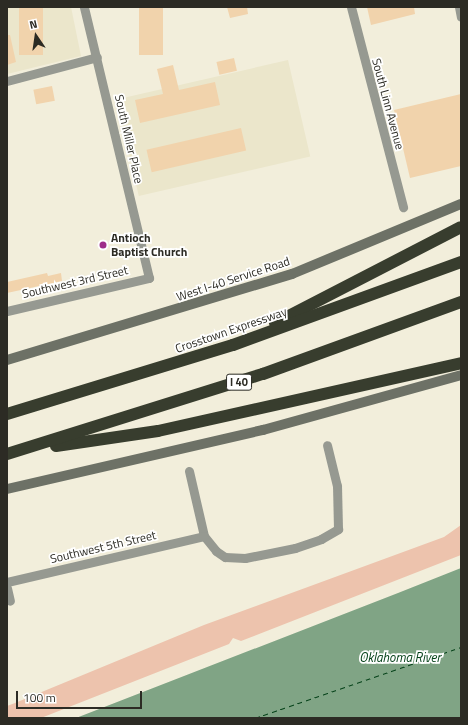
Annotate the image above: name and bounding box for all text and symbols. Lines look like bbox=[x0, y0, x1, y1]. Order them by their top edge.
north arrow bbox=[16, 16, 56, 56]
text: N bbox=[28, 16, 39, 33]
street label: South Linn Avenue bbox=[369, 57, 407, 151]
street label: South Miller Place bbox=[112, 93, 146, 185]
place label: Antioch Baptist Church bbox=[111, 231, 187, 259]
marker: Antioch Baptist Church bbox=[98, 240, 108, 250]
street label: West I-40 Service Road bbox=[175, 254, 291, 304]
street label: Southwest 3rd Street bbox=[21, 263, 129, 301]
street label: Crosstown Expressway bbox=[173, 304, 289, 356]
road number: I 40 bbox=[226, 373, 252, 391]
street label: Southwest 5th Street bbox=[49, 528, 157, 566]
water label: Oklahoma River bbox=[359, 649, 441, 665]
scale bar bbox=[18, 683, 144, 709]
text: 100 m bbox=[23, 688, 56, 707]

